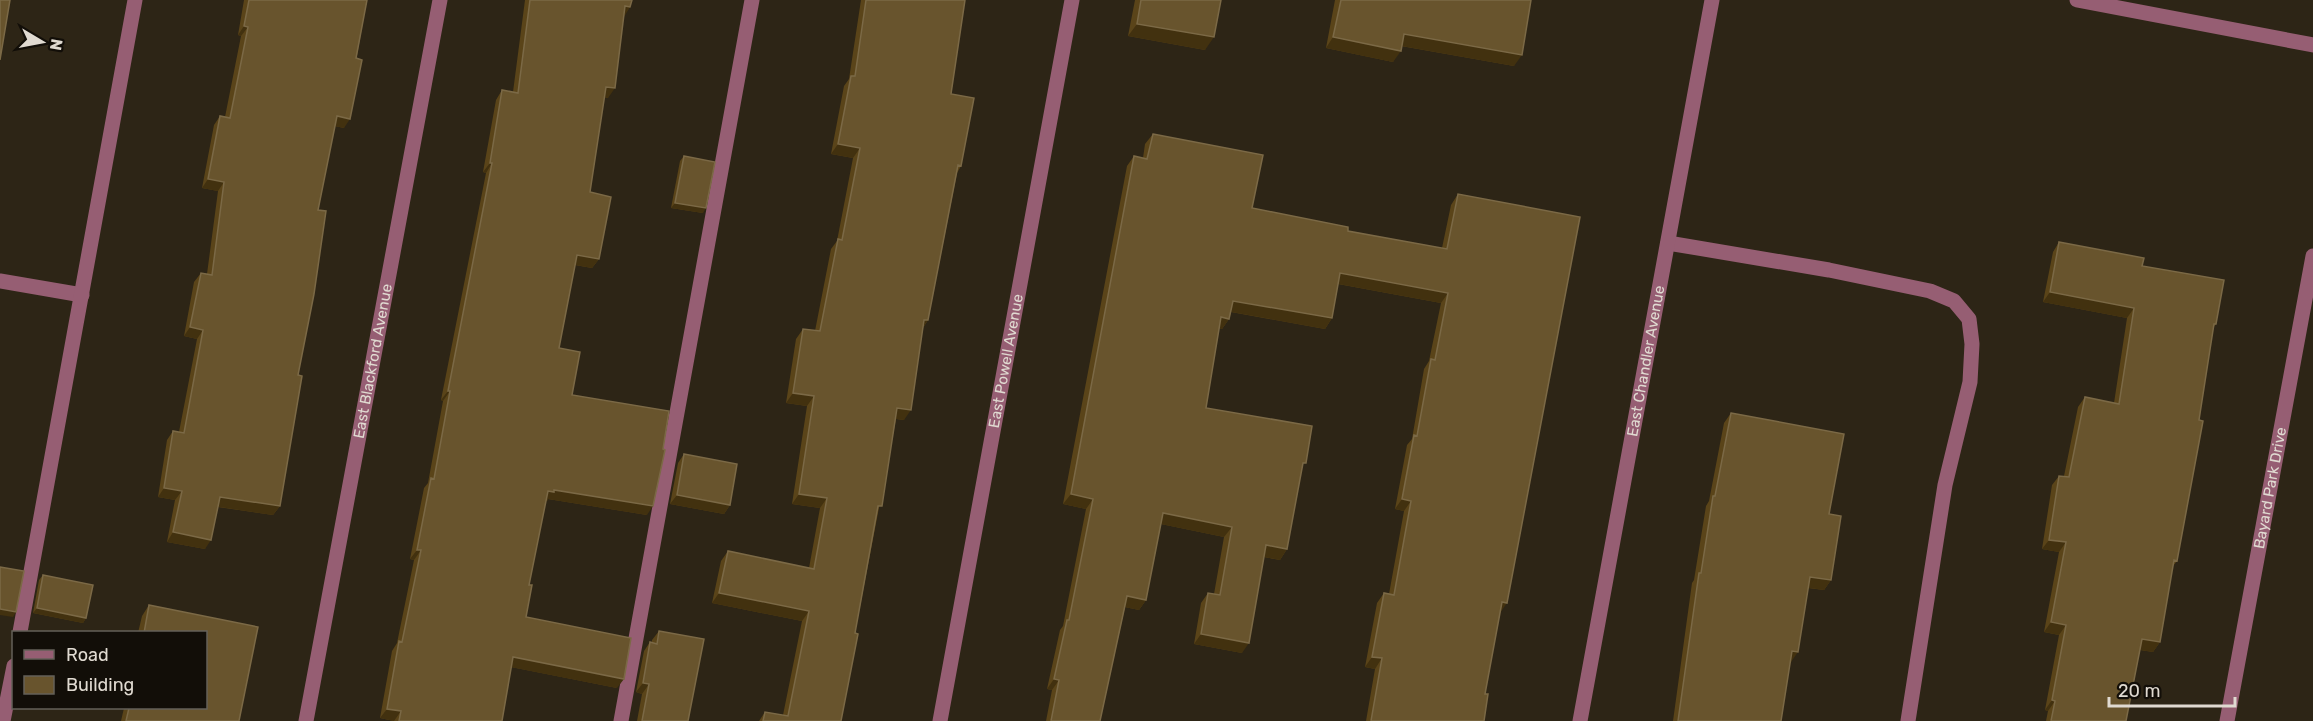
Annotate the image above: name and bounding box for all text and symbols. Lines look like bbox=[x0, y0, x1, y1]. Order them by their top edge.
north arrow bbox=[12, 12, 72, 72]
text: N bbox=[46, 37, 67, 52]
street label: East Blackford Avenue bbox=[350, 282, 396, 440]
street label: East Chandler Avenue bbox=[1623, 284, 1669, 438]
street label: East Powell Avenue bbox=[985, 293, 1027, 429]
street label: Bayard Park Drive bbox=[2250, 426, 2290, 550]
legend bbox=[12, 631, 207, 709]
text: Road bbox=[66, 644, 109, 666]
scale bar bbox=[2109, 670, 2235, 708]
text: Building bbox=[66, 674, 134, 696]
text: 20 m bbox=[2118, 680, 2160, 702]

